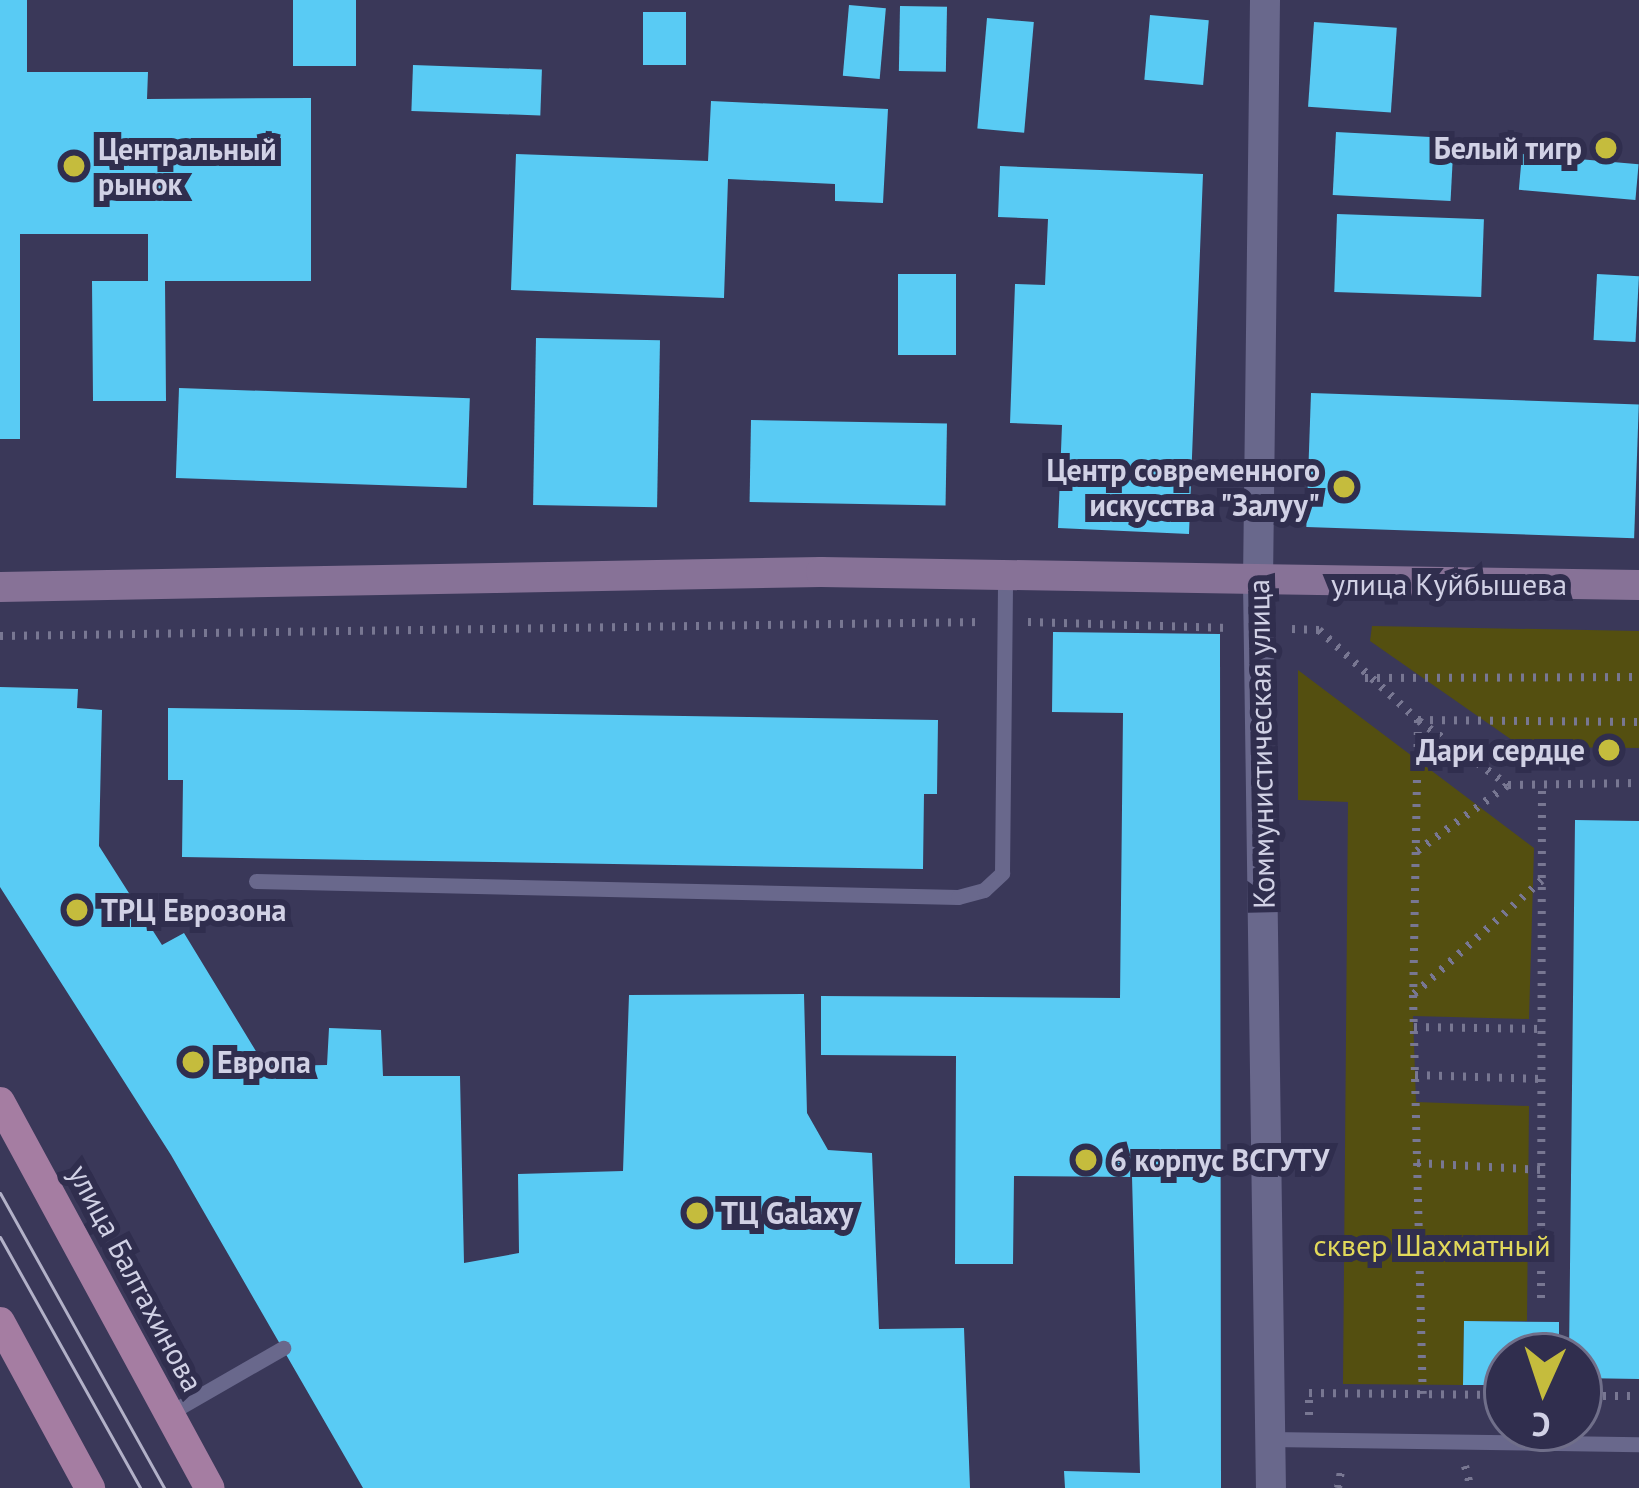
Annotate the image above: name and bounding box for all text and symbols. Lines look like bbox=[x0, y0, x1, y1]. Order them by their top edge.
place label: Белый тигр bbox=[1433, 130, 1582, 166]
place label: Центральный рынок bbox=[98, 131, 277, 201]
marker: Белый тигр bbox=[1593, 135, 1619, 161]
marker: Центральный рынок bbox=[61, 153, 87, 179]
place label: Центр современного искусства "Залуу" bbox=[1046, 452, 1320, 522]
marker: Центр современного искусства "Залуу" bbox=[1331, 474, 1357, 500]
street label: улица Куйбышева bbox=[1331, 566, 1567, 602]
street label: Коммунистическая улица bbox=[1240, 579, 1282, 909]
place label: Дари сердце bbox=[1416, 732, 1585, 768]
marker: Дари сердце bbox=[1596, 737, 1622, 763]
place label: ТРЦ Еврозона bbox=[101, 892, 286, 928]
marker: ТРЦ Еврозона bbox=[64, 897, 90, 923]
place label: Европа bbox=[217, 1044, 311, 1080]
marker: Европа bbox=[180, 1049, 206, 1075]
place label: 6 корпус ВСГУТУ bbox=[1110, 1142, 1330, 1178]
marker: 6 корпус ВСГУТУ bbox=[1073, 1147, 1099, 1173]
street label: улица Балтахинова bbox=[61, 1158, 211, 1398]
place label: ТЦ Galaxy bbox=[721, 1195, 853, 1231]
marker: ТЦ Galaxy bbox=[684, 1200, 710, 1226]
park label: сквер Шахматный bbox=[1313, 1227, 1551, 1263]
north arrow bbox=[1483, 1332, 1603, 1452]
text: С bbox=[1531, 1404, 1552, 1447]

